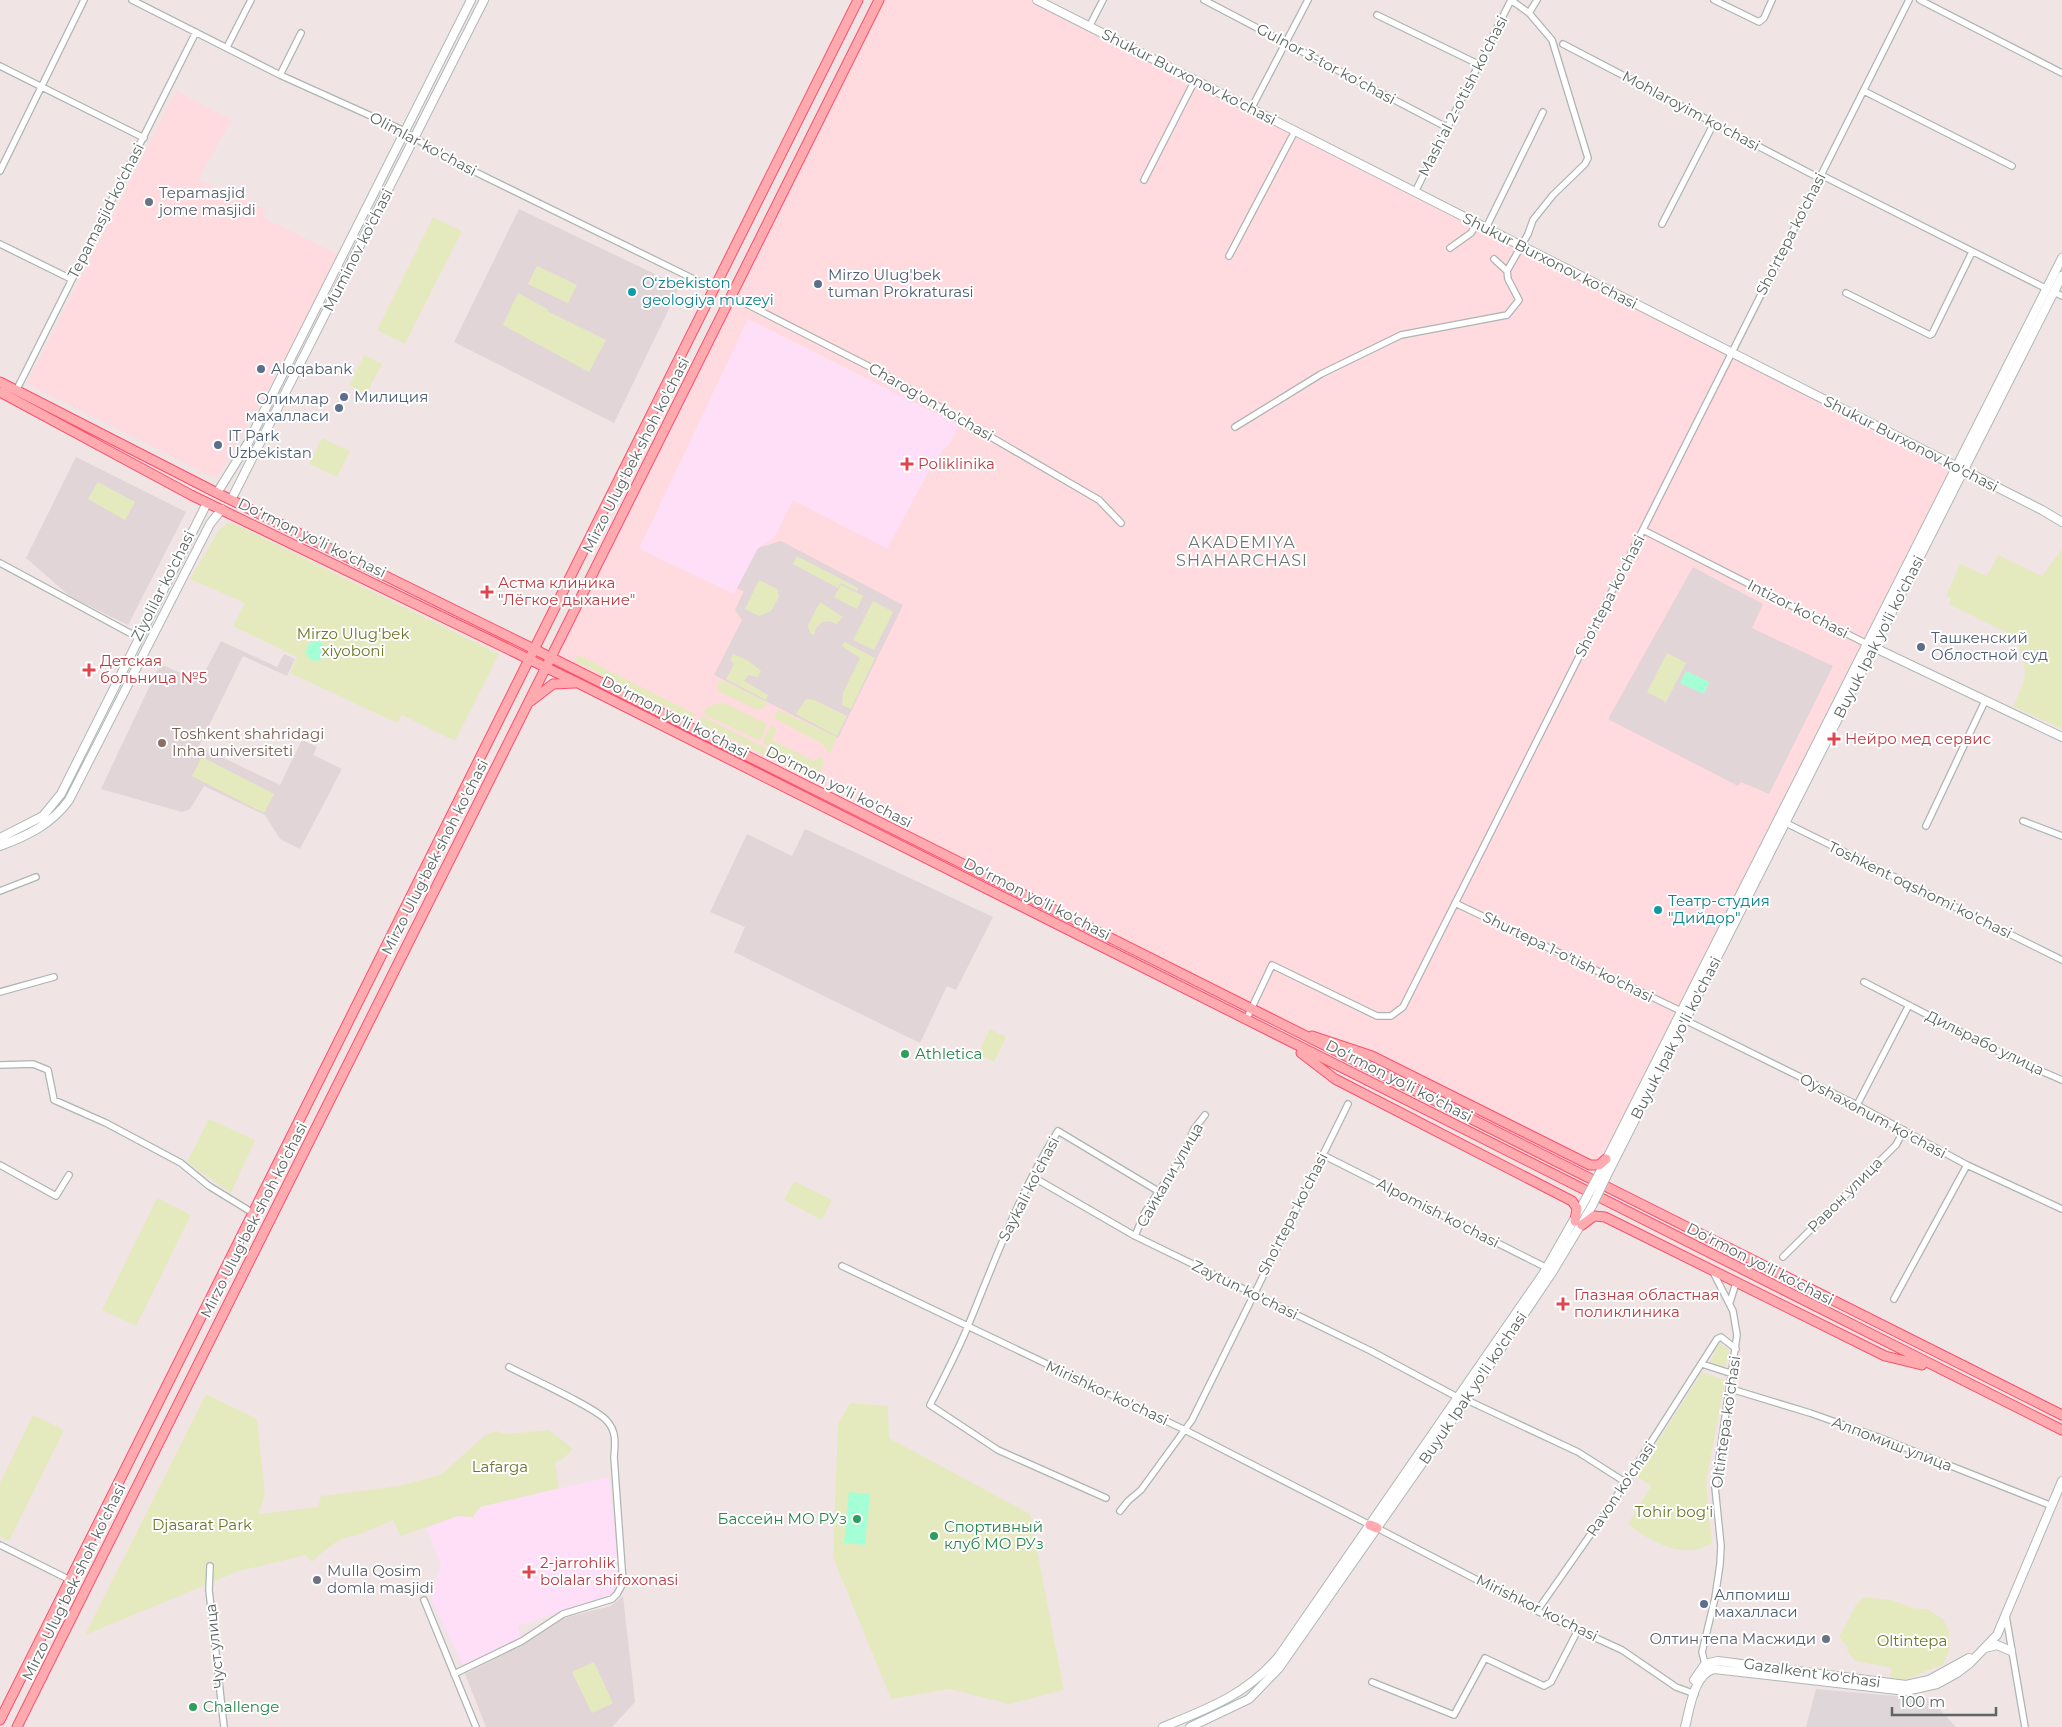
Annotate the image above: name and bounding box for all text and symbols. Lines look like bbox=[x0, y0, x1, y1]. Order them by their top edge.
street label: Mash'al 2-o'tish ko'chasi bbox=[1414, 12, 1511, 179]
street label: Gulnor 3-tor koʻchasi bbox=[1253, 19, 1399, 108]
street label: Shukur Burxonov ko'chasi bbox=[1099, 24, 1280, 129]
street label: Mohlaroyim ko'chasi bbox=[1619, 66, 1763, 155]
street label: Olimlar ko'chasi bbox=[366, 107, 480, 180]
street label: Tepamasjid ko'chasi bbox=[63, 140, 148, 282]
street label: Sho'rtepa ko'chasi bbox=[1751, 169, 1830, 298]
place label: Tepamasjid jome masjidi bbox=[157, 183, 256, 219]
street label: Muminov ko'chasi bbox=[318, 185, 397, 314]
marker: Tepamasjid jome masjidi bbox=[143, 196, 155, 208]
street label: Shukur Burxonov ko'chasi bbox=[1460, 208, 1641, 313]
place label: Mirzo Ulug'bek tuman Prokraturasi bbox=[828, 265, 974, 301]
place label: Oʻzbekiston geologiya muzeyi bbox=[642, 273, 774, 309]
marker: Mirzo Ulug'bek tuman Prokraturasi bbox=[812, 278, 824, 290]
marker: Oʻzbekiston geologiya muzeyi bbox=[626, 286, 638, 298]
street label: Mirzo Ulug'bek shoh ko'chasi bbox=[578, 354, 693, 556]
street label: Charog'on ko'chasi bbox=[866, 358, 997, 445]
place label: Aloqabank bbox=[271, 359, 352, 378]
marker: Aloqabank bbox=[255, 363, 267, 375]
place label: Милиция bbox=[354, 387, 428, 406]
place label: Олимлар махалласи bbox=[245, 389, 329, 425]
marker: Милиция bbox=[338, 391, 350, 403]
street label: Shukur Burxonov ko'chasi bbox=[1821, 391, 2002, 496]
marker: Олимлар махалласи bbox=[333, 402, 345, 414]
place label: IT Park Uzbekistan bbox=[228, 426, 312, 462]
marker: IT Park Uzbekistan bbox=[212, 439, 224, 451]
place label: Poliklinika bbox=[918, 454, 995, 473]
marker: Poliklinika bbox=[900, 457, 914, 471]
street label: Do‘rmon yo‘li ko‘chasi bbox=[235, 493, 389, 582]
street label: Ziyolilar ko'chasi bbox=[127, 527, 199, 644]
street label: Sho'rtepa ko'chasi bbox=[1570, 531, 1649, 660]
district label: AKADEMIYA SHAHARCHASI bbox=[1176, 533, 1308, 570]
street label: Buyuk Ipak yo'li ko'chasi bbox=[1829, 552, 1928, 721]
place label: Астма клиника "Лёгкое дыхание" bbox=[498, 573, 635, 609]
street label: Intizor ko'chasi bbox=[1744, 575, 1852, 642]
marker: Астма клиника "Лёгкое дыхание" bbox=[480, 585, 494, 599]
park label: Mirzo Ulug'bek xiyoboni bbox=[297, 624, 409, 660]
place label: Ташкенский Облостной суд bbox=[1931, 628, 2048, 664]
marker: Ташкенский Облостной суд bbox=[1915, 641, 1927, 653]
place label: Детская больница №5 bbox=[100, 651, 207, 687]
marker: Детская больница №5 bbox=[82, 663, 96, 677]
street label: Do‘rmon yo‘li ko‘chasi bbox=[599, 671, 752, 762]
place label: Toshkent shahridagi Inha universiteti bbox=[172, 724, 324, 760]
place label: Нейро мед сервис bbox=[1845, 729, 1991, 748]
marker: Нейро мед сервис bbox=[1827, 732, 1841, 746]
marker: Toshkent shahridagi Inha universiteti bbox=[156, 737, 168, 749]
street label: Do'rmon yo'li ko'chasi bbox=[763, 741, 915, 832]
street label: Mirzo Ulug'bek shoh ko'chasi bbox=[377, 756, 492, 958]
street label: Toshkent oqshomi ko'chasi bbox=[1825, 837, 2015, 942]
street label: Do‘rmon yo‘li ko‘chasi bbox=[961, 853, 1114, 944]
place label: Театр-студия "Дийдор" bbox=[1668, 891, 1770, 927]
marker: Театр-студия "Дийдор" bbox=[1652, 904, 1664, 916]
street label: Shurtepa 1-o'tish ko'chasi bbox=[1480, 907, 1657, 1006]
street label: Buyuk Ipak yo'li ko'chasi bbox=[1626, 953, 1725, 1122]
street label: Дильрабо улица bbox=[1923, 1006, 2048, 1079]
street label: Do‘rmon yo‘li ko‘chasi bbox=[1323, 1035, 1476, 1126]
place label: Athletica bbox=[915, 1044, 982, 1063]
marker: Athletica bbox=[899, 1048, 911, 1060]
street label: Oyshaxonum ko'chasi bbox=[1797, 1069, 1950, 1162]
street label: Mirzo Ulug'bek shoh ko'chasi bbox=[196, 1119, 311, 1321]
street label: Сайкали улица bbox=[1132, 1119, 1207, 1230]
street label: Saykali ko'chasi bbox=[994, 1133, 1063, 1244]
street label: Sho'rtepa ko'chasi bbox=[1253, 1149, 1332, 1278]
street label: Равон улица bbox=[1803, 1153, 1886, 1236]
street label: Alpomish ko'chasi bbox=[1374, 1173, 1503, 1252]
street label: Do‘rmon yo‘li ko‘chasi bbox=[1684, 1218, 1837, 1309]
street label: Zaytun ko'chasi bbox=[1189, 1256, 1302, 1324]
place label: Глазная областная поликлиника bbox=[1574, 1285, 1719, 1321]
marker: Глазная областная поликлиника bbox=[1556, 1297, 1570, 1311]
street label: Buyuk Ipak yo'li ko'chasi bbox=[1414, 1308, 1531, 1468]
street label: Oltintepa ko'chasi bbox=[1707, 1354, 1744, 1490]
street label: Mirishkor ko'chasi bbox=[1043, 1356, 1172, 1429]
street label: Алпомиш улица bbox=[1829, 1412, 1955, 1475]
street label: Ravon ko'chasi bbox=[1582, 1438, 1659, 1540]
park label: Lafarga bbox=[472, 1457, 528, 1476]
street label: Mirzo Ulug'bek shoh ko'chasi bbox=[17, 1480, 130, 1683]
park label: Tohir bog‘i bbox=[1635, 1502, 1713, 1521]
place label: Бассейн МО РУз bbox=[718, 1509, 847, 1528]
marker: Бассейн МО РУз bbox=[851, 1513, 863, 1525]
park label: Djasarat Park bbox=[152, 1515, 252, 1534]
place label: Спортивный клуб МО РУз bbox=[944, 1517, 1044, 1553]
marker: Спортивный клуб МО РУз bbox=[928, 1530, 940, 1542]
place label: 2-jarrohlik bolalar shifoxonasi bbox=[540, 1553, 678, 1589]
place label: Mulla Qosim domla masjidi bbox=[327, 1561, 434, 1597]
marker: 2-jarrohlik bolalar shifoxonasi bbox=[522, 1565, 536, 1579]
street label: Mirishkor ko'chasi bbox=[1473, 1570, 1601, 1645]
marker: Mulla Qosim domla masjidi bbox=[311, 1574, 323, 1586]
place label: Алпомиш махалласи bbox=[1714, 1585, 1798, 1621]
marker: Алпомиш махалласи bbox=[1698, 1598, 1710, 1610]
street label: Чуст улица bbox=[201, 1603, 228, 1689]
place label: Олтин тепа Масжиди bbox=[1650, 1629, 1816, 1648]
park label: Oltintepa bbox=[1877, 1631, 1947, 1650]
marker: Олтин тепа Масжиди bbox=[1820, 1633, 1832, 1645]
street label: Gazalkent ko'chasi bbox=[1742, 1653, 1882, 1692]
scale bar bbox=[1892, 1684, 1996, 1716]
text: 100 m bbox=[1900, 1692, 1945, 1711]
place label: Challenge bbox=[203, 1697, 279, 1716]
marker: Challenge bbox=[187, 1701, 199, 1713]

